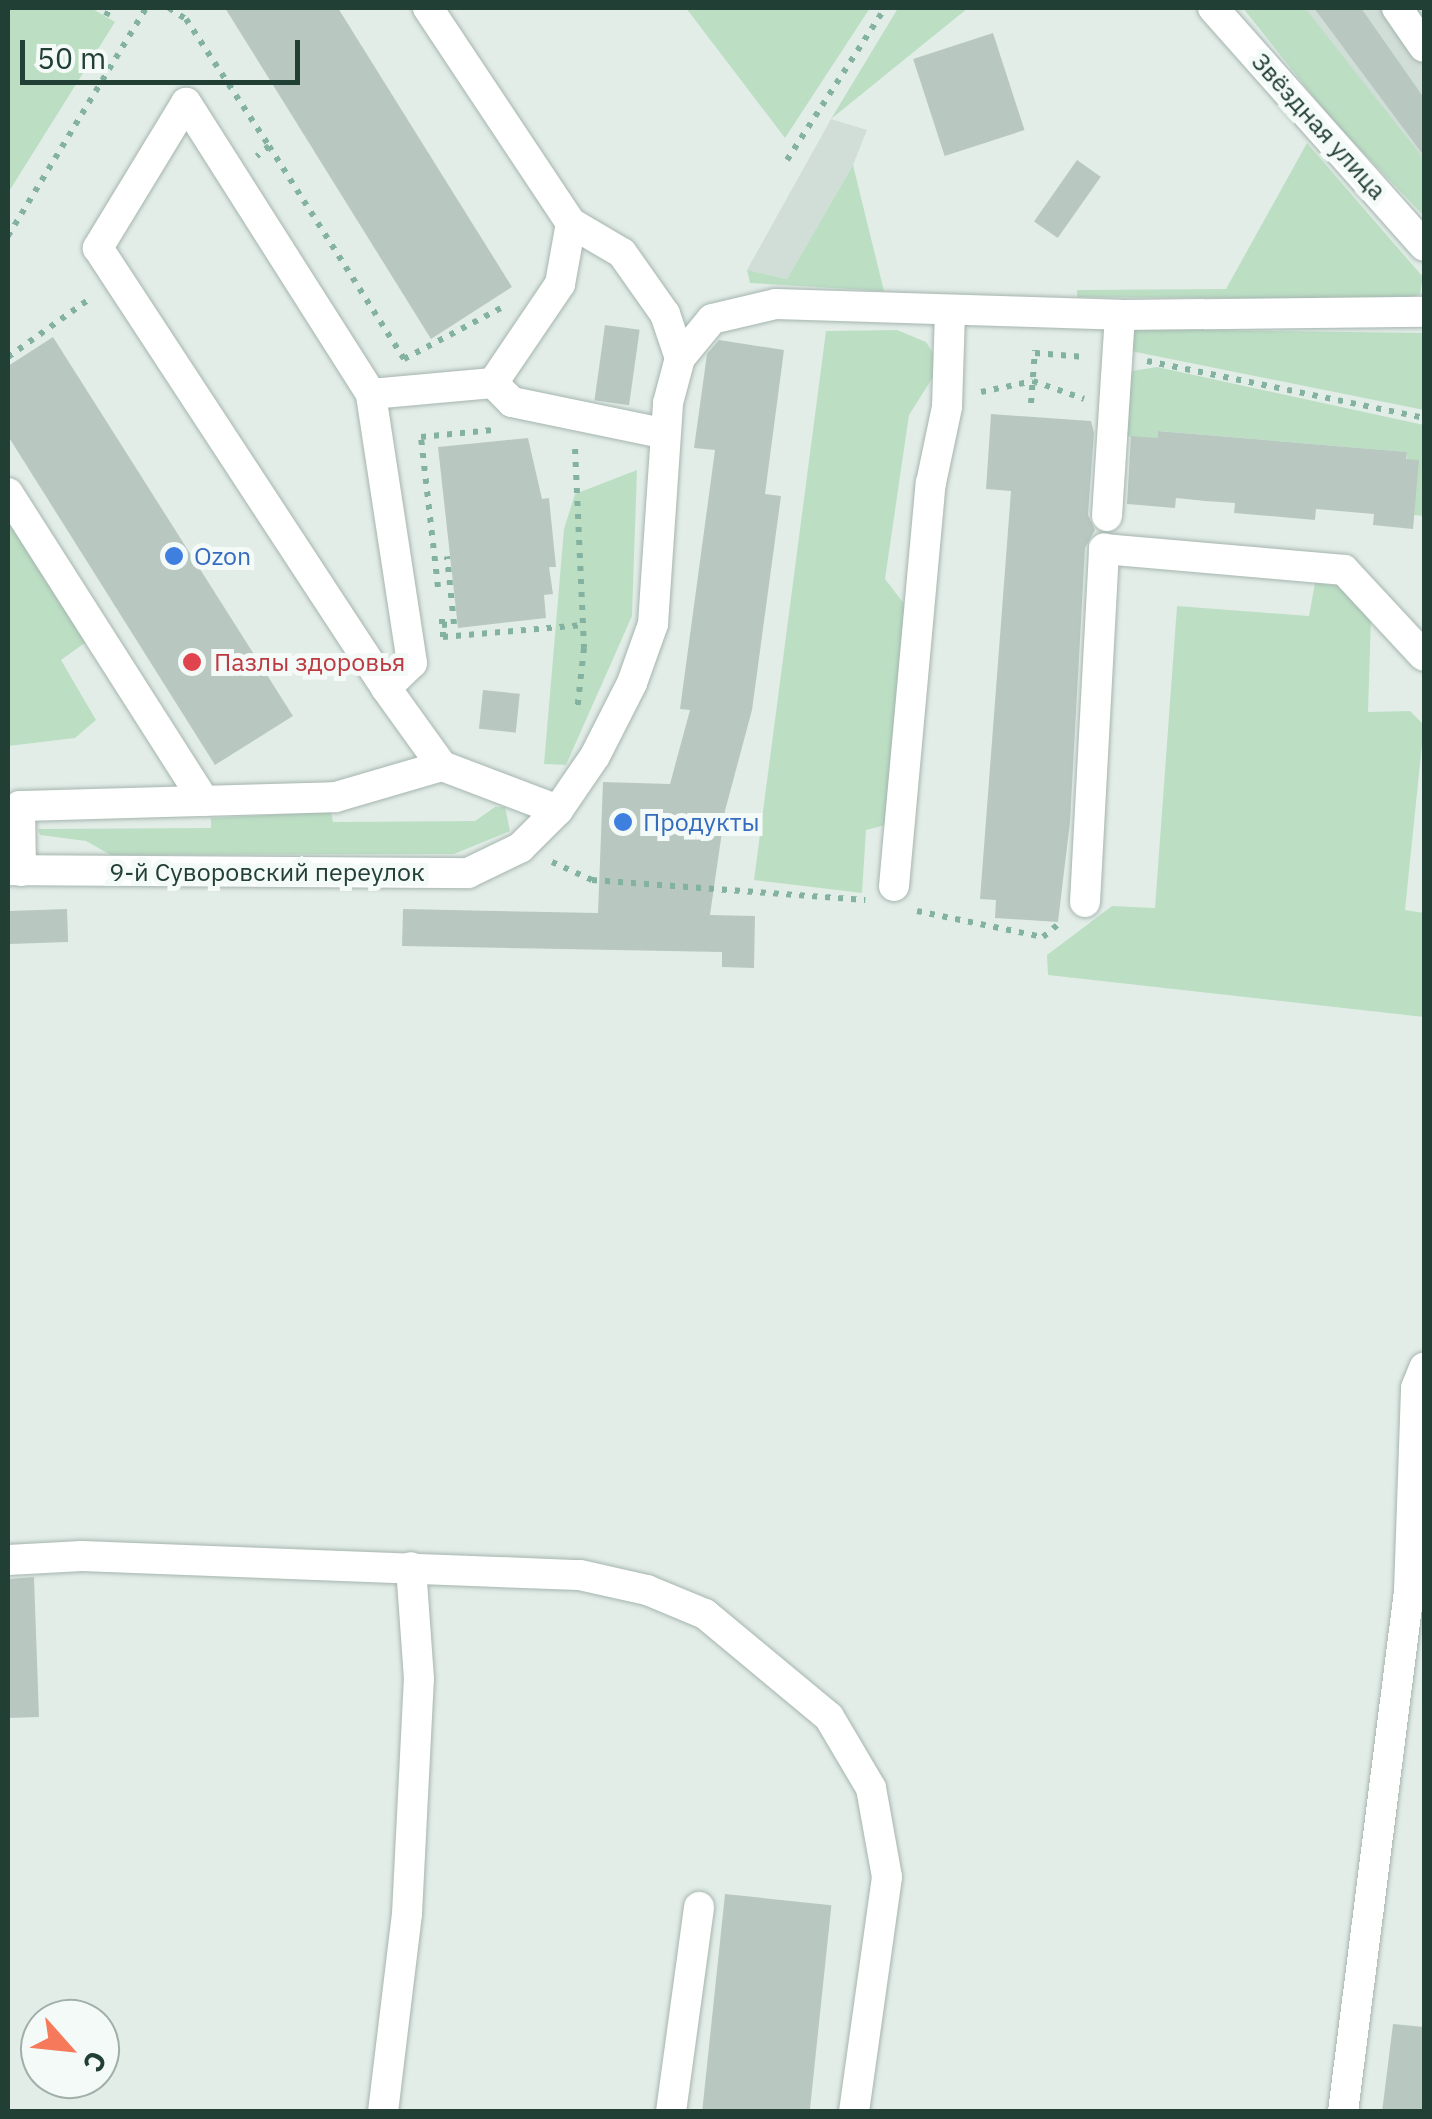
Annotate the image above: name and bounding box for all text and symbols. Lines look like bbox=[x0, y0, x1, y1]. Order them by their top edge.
scale bar bbox=[25, 20, 305, 82]
text: 50 m bbox=[37, 38, 106, 77]
street label: Звёздная улица bbox=[1245, 47, 1393, 205]
place label: Ozon bbox=[194, 541, 251, 571]
marker: Ozon bbox=[163, 545, 185, 567]
place label: Пазлы здоровья bbox=[214, 647, 405, 677]
marker: Пазлы здоровья bbox=[179, 649, 205, 675]
place label: Продукты bbox=[643, 807, 760, 837]
marker: Продукты bbox=[612, 811, 634, 833]
street label: 9-й Суворовский переулок bbox=[109, 857, 425, 887]
north arrow bbox=[20, 1999, 120, 2099]
text: С bbox=[75, 2045, 116, 2078]

